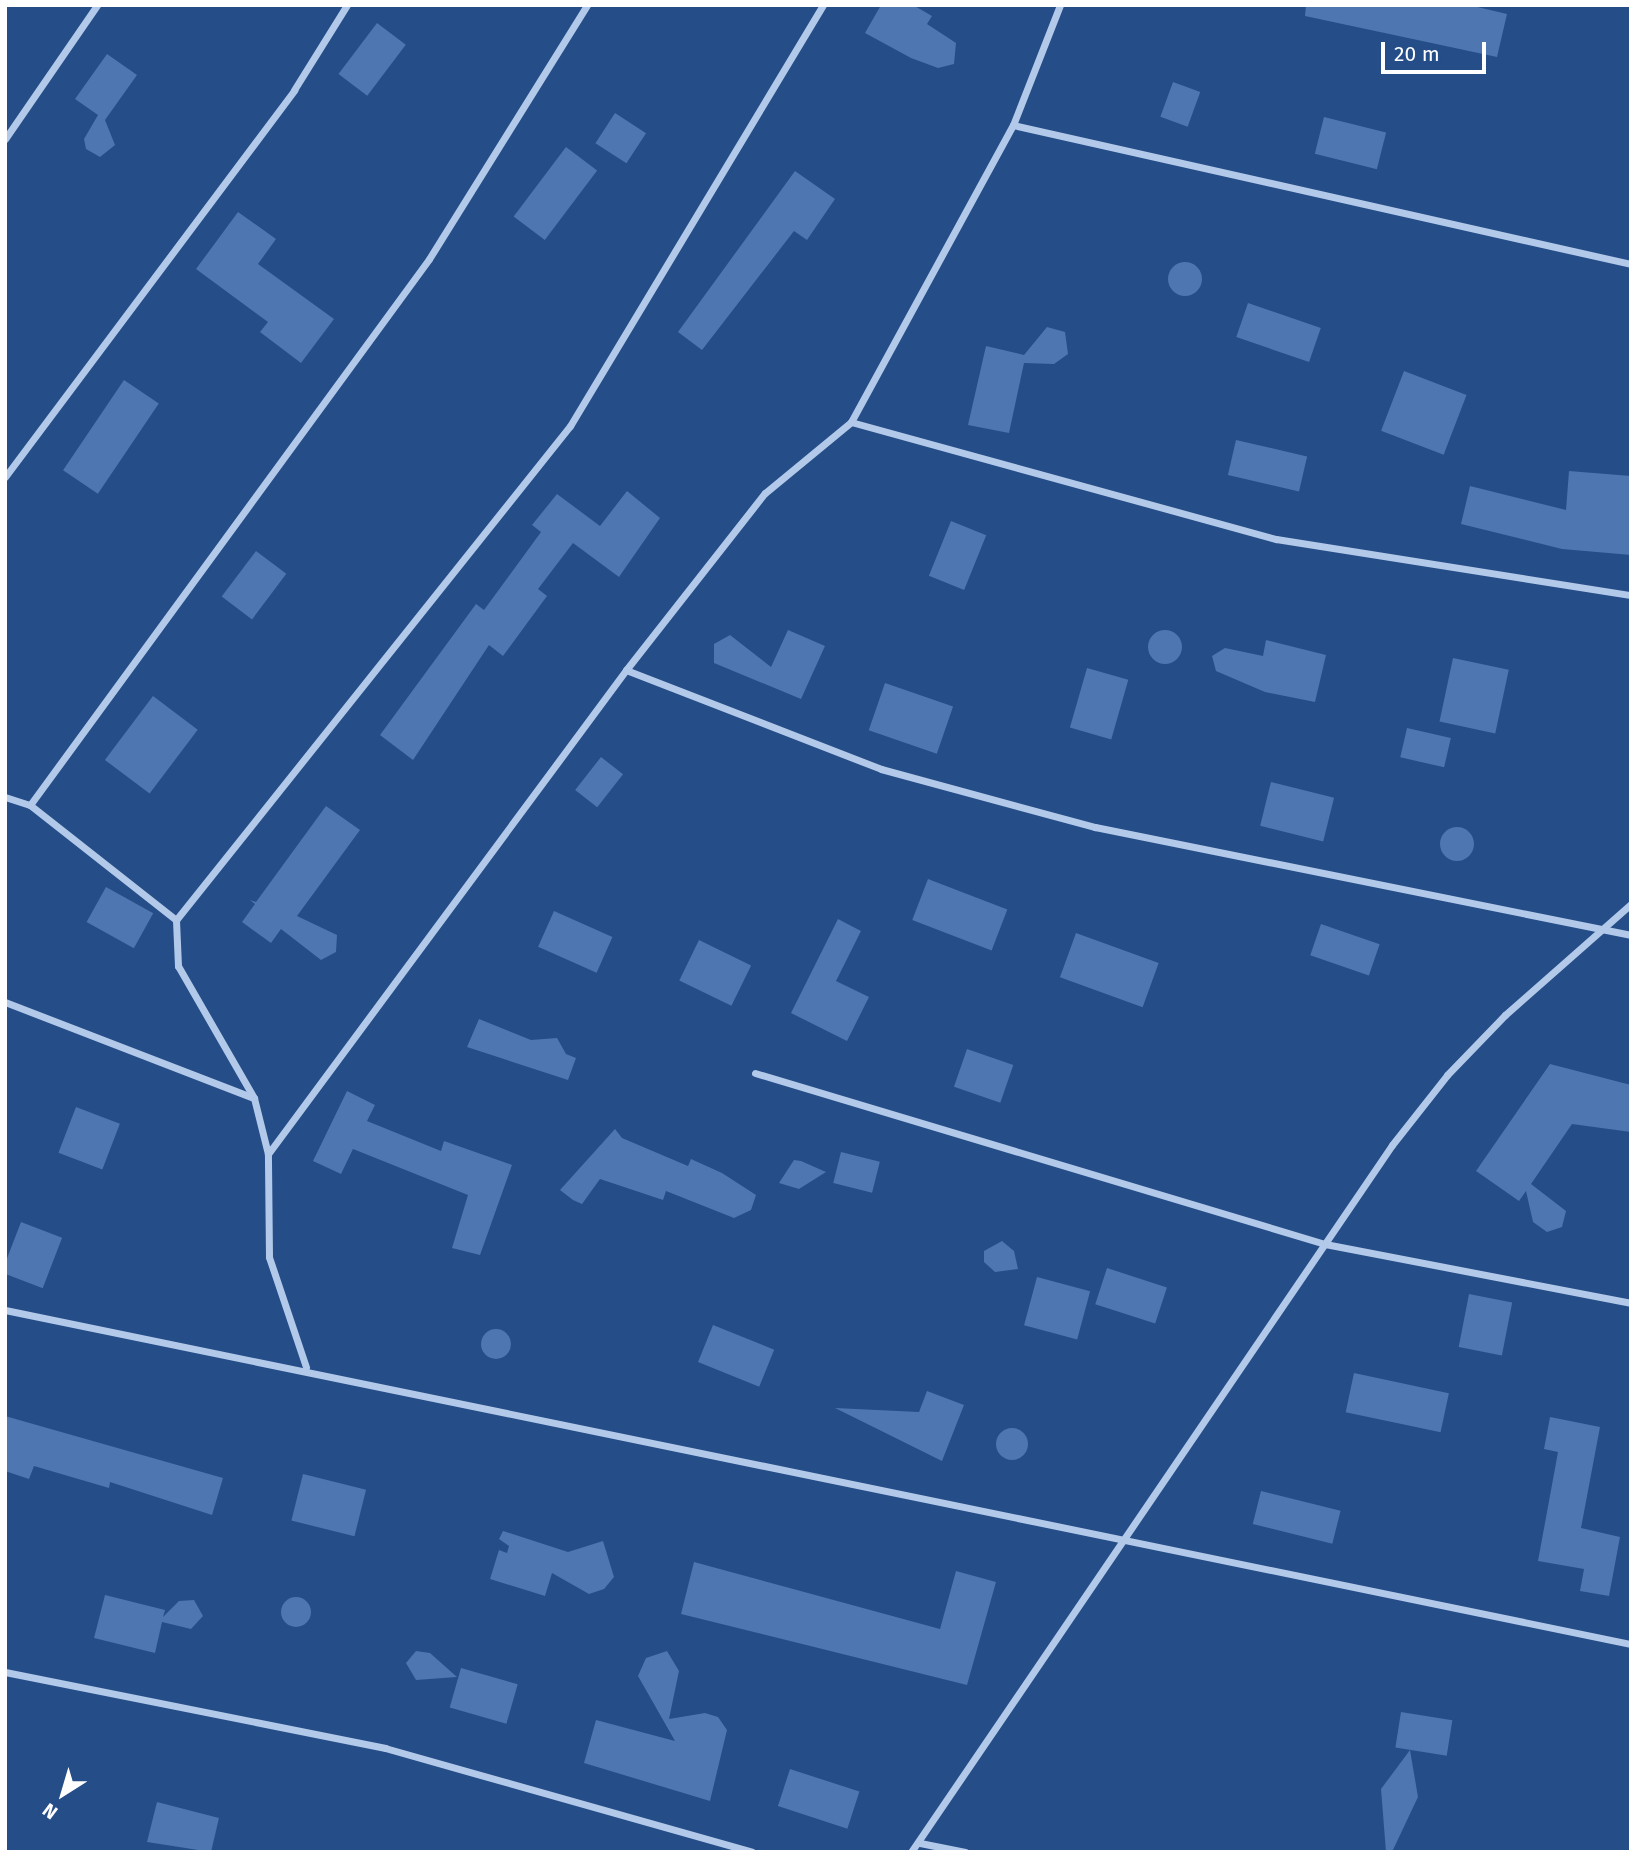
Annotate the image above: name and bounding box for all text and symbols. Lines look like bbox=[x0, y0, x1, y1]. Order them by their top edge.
scale bar bbox=[1384, 28, 1489, 72]
text: 20 m bbox=[1394, 41, 1440, 67]
north arrow bbox=[28, 1759, 98, 1829]
text: N bbox=[38, 1798, 62, 1824]

